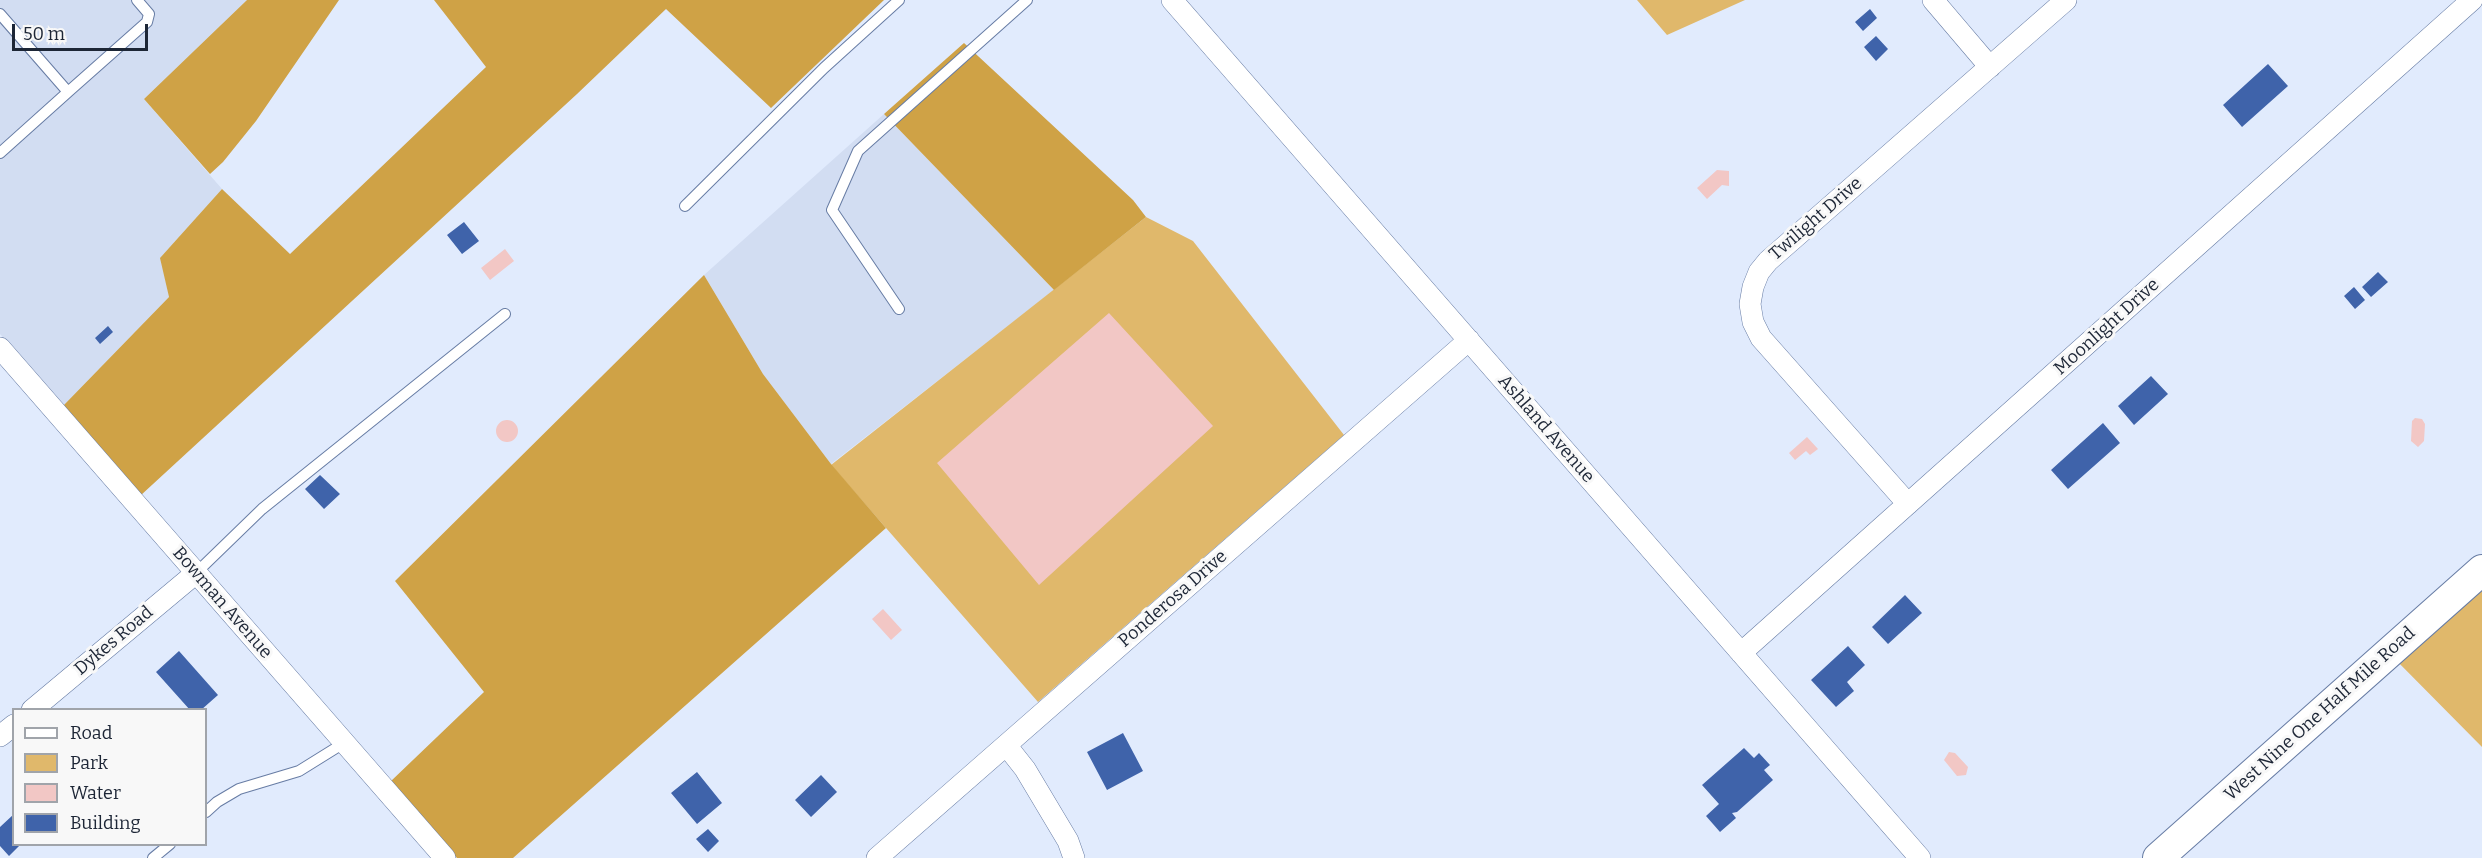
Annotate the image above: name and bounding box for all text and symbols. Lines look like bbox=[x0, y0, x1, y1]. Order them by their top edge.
scale bar bbox=[15, 12, 152, 50]
text: 50 m bbox=[23, 23, 65, 45]
street label: Twilight Drive bbox=[1765, 173, 1867, 265]
street label: Moonlight Drive bbox=[2050, 274, 2164, 380]
street label: Ashland Avenue bbox=[1493, 371, 1599, 487]
street label: Bowman Avenue bbox=[168, 543, 276, 663]
street label: Ponderosa Drive bbox=[1114, 546, 1232, 652]
street label: Dykes Road bbox=[70, 602, 158, 680]
street label: West Nine One Half Mile Road bbox=[2220, 623, 2420, 805]
legend bbox=[12, 708, 207, 846]
text: Road bbox=[70, 722, 112, 744]
text: Park bbox=[70, 752, 108, 774]
text: Water bbox=[70, 782, 121, 804]
text: Building bbox=[70, 812, 141, 834]

